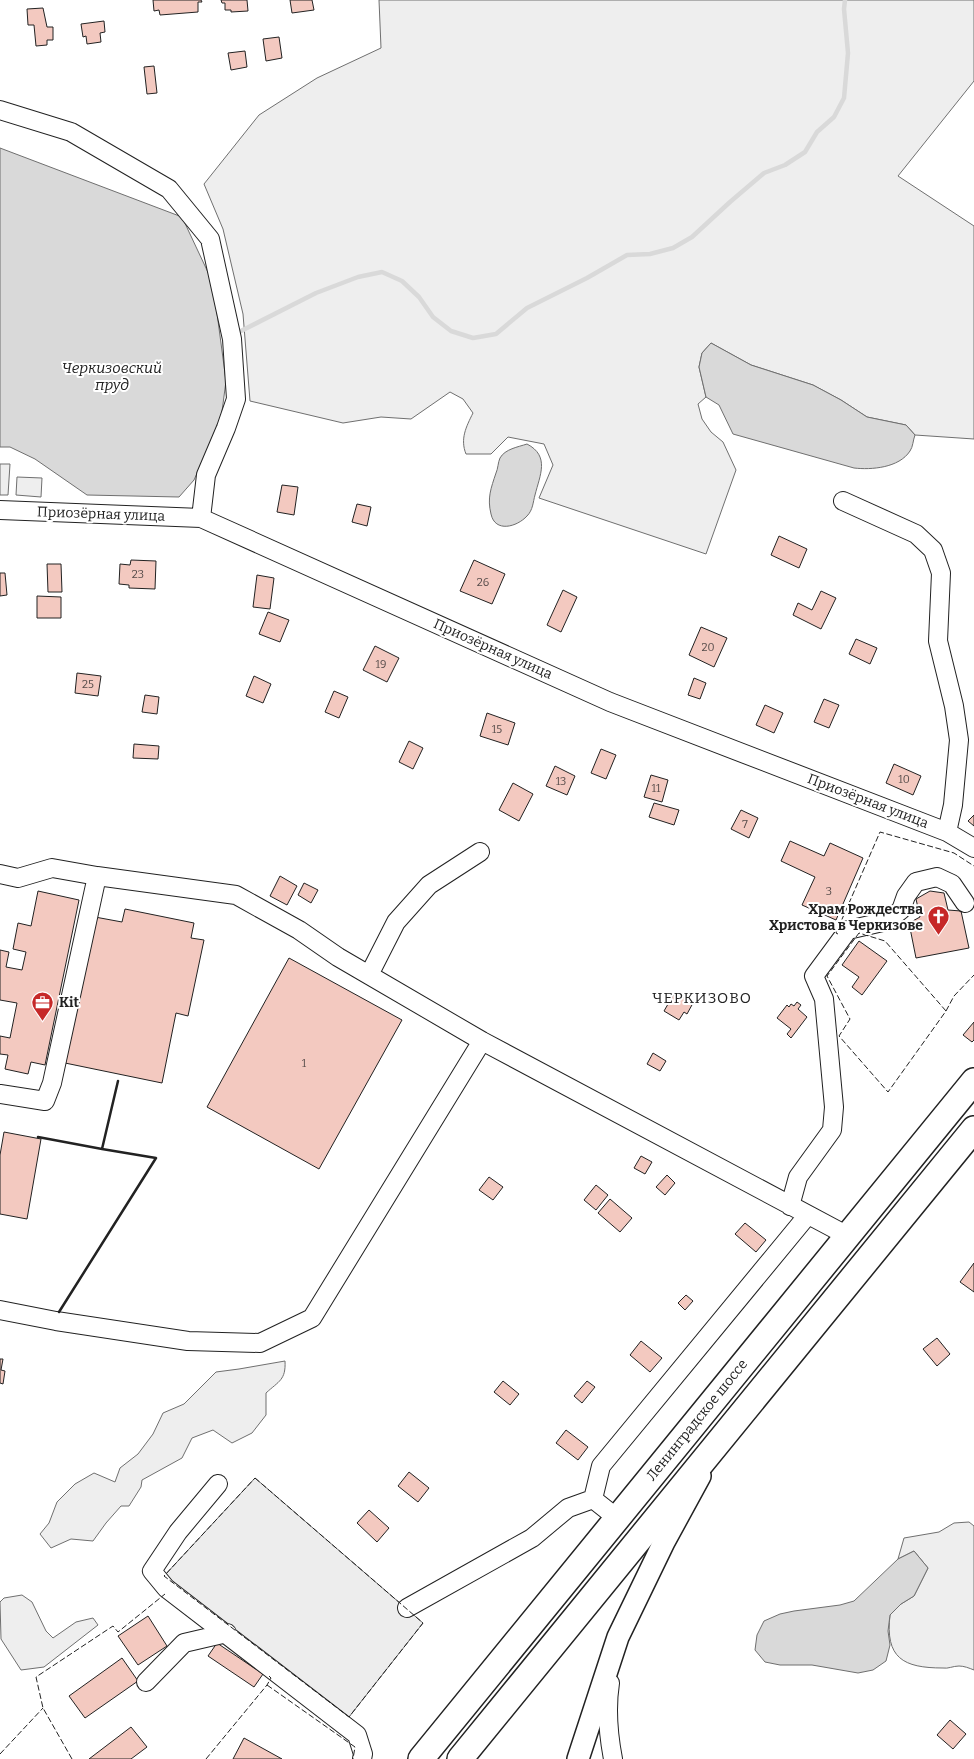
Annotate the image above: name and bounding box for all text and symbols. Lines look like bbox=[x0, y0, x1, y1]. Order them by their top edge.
water label: Черкизовский пруд bbox=[62, 359, 162, 394]
street label: Приозёрная улица bbox=[37, 503, 166, 525]
house number: 23 bbox=[132, 568, 144, 581]
house number: 26 bbox=[477, 576, 489, 589]
street label: Приозёрная улица bbox=[431, 615, 555, 683]
house number: 20 bbox=[701, 641, 715, 654]
house number: 19 bbox=[376, 658, 386, 671]
house number: 25 bbox=[82, 678, 94, 691]
house number: 15 bbox=[492, 723, 502, 736]
street label: Приозёрная улица bbox=[805, 770, 931, 832]
house number: 10 bbox=[898, 773, 910, 786]
house number: 13 bbox=[556, 775, 566, 788]
house number: 11 bbox=[652, 782, 661, 795]
house number: 7 bbox=[742, 818, 748, 831]
house number: 3 bbox=[826, 885, 832, 898]
place label: Храм Рождества Христова в Черкизове bbox=[769, 901, 923, 934]
church icon: Храм Рождества Христова в Черкизове bbox=[927, 905, 951, 936]
district label: ЧЕРКИЗОВО bbox=[652, 989, 752, 1007]
office icon: Kit bbox=[31, 990, 55, 1021]
place label: Kit bbox=[59, 994, 79, 1011]
house number: 1 bbox=[302, 1057, 307, 1070]
street label: Ленинградское шоссе bbox=[643, 1356, 751, 1484]

